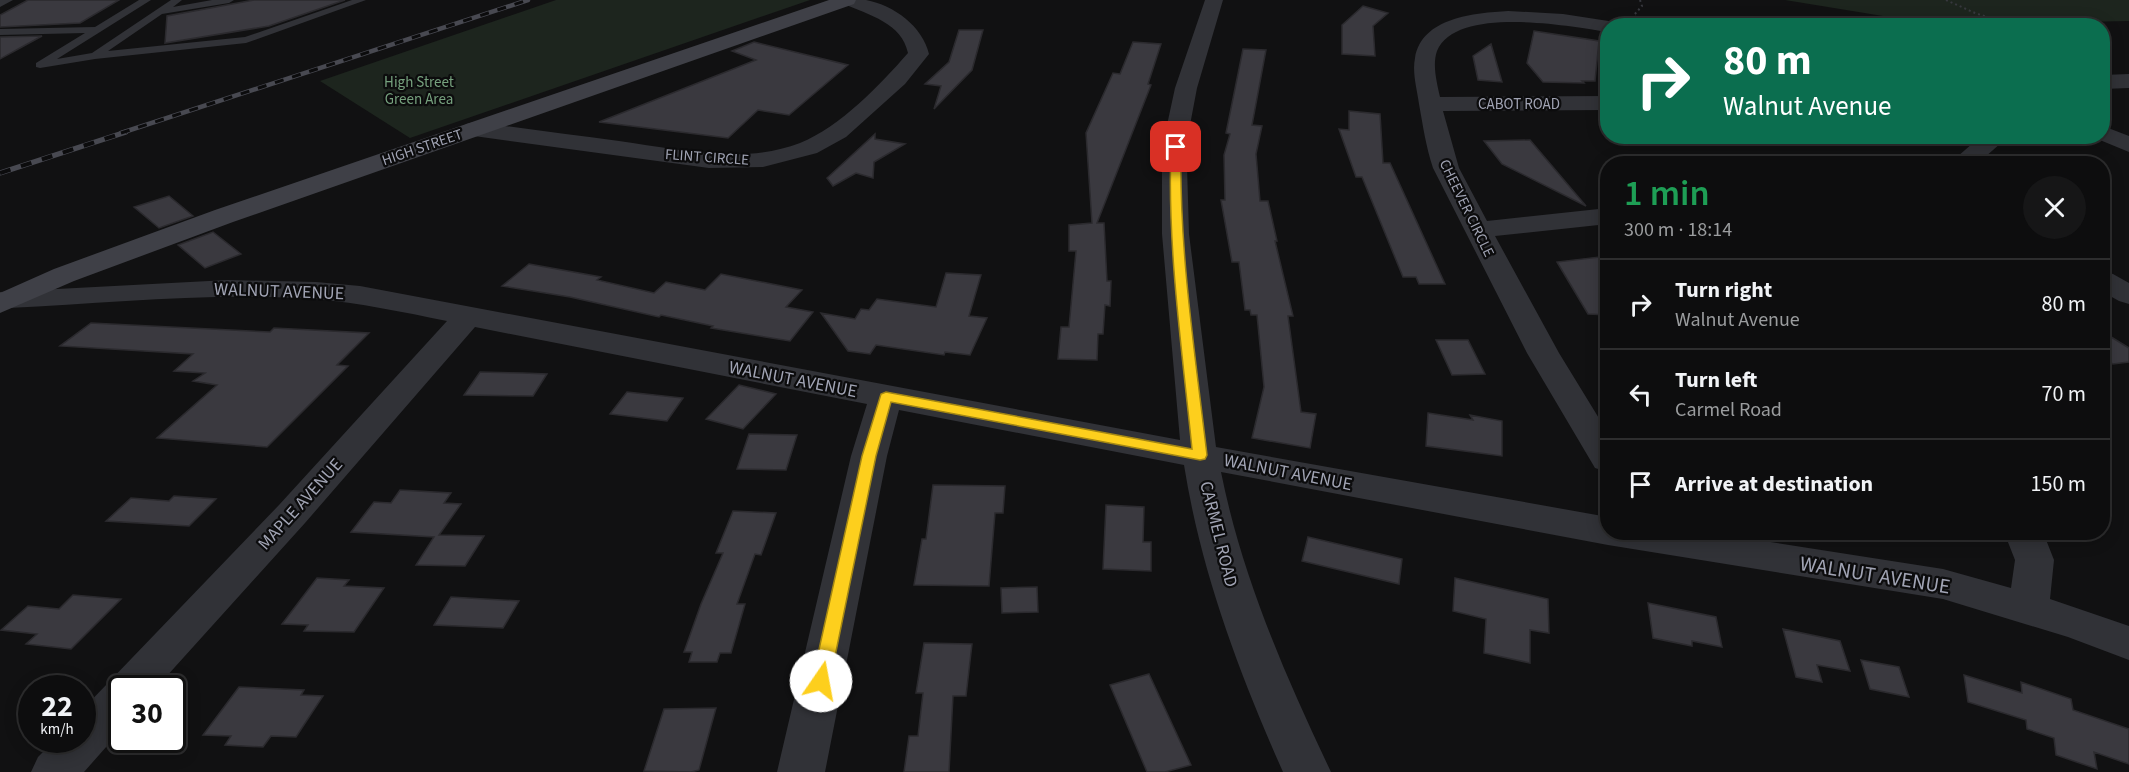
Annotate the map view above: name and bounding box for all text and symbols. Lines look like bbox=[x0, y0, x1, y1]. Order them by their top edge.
text: 80 m bbox=[1723, 31, 1812, 91]
icon: right bbox=[1624, 42, 1702, 120]
park label: High Street Green Area bbox=[384, 72, 454, 110]
text: Walnut Avenue bbox=[1723, 87, 1891, 126]
street label: CABOT ROAD bbox=[1478, 94, 1560, 115]
pin bbox=[1150, 121, 1201, 172]
street label: HIGH STREET bbox=[379, 124, 465, 171]
icon: arrive bbox=[1159, 130, 1192, 163]
street label: FLINT CIRCLE bbox=[664, 144, 750, 171]
street label: CHEEVER CIRCLE bbox=[1434, 156, 1499, 261]
text: 1 min bbox=[1624, 168, 1710, 219]
button: close bbox=[2023, 176, 2086, 239]
text: 300 m · 18:14 bbox=[1624, 216, 1732, 244]
text: Turn right bbox=[1675, 274, 1772, 306]
street label: WALNUT AVENUE bbox=[213, 277, 344, 306]
icon: right bbox=[1624, 288, 1657, 321]
text: 80 m bbox=[2041, 288, 2086, 320]
text: Walnut Avenue bbox=[1675, 306, 1800, 334]
street label: WALNUT AVENUE bbox=[727, 355, 859, 404]
text: Turn left bbox=[1675, 364, 1757, 396]
icon: left bbox=[1624, 378, 1657, 411]
text: 70 m bbox=[2041, 378, 2086, 410]
text: Carmel Road bbox=[1675, 396, 1782, 424]
street label: WALNUT AVENUE bbox=[1222, 448, 1354, 497]
street label: MAPLE AVENUE bbox=[252, 453, 348, 556]
icon: arrive bbox=[1624, 468, 1657, 501]
text: Arrive at destination bbox=[1675, 468, 1873, 500]
text: 150 m bbox=[2031, 468, 2086, 500]
street label: CARMEL ROAD bbox=[1193, 479, 1244, 590]
street label: WALNUT AVENUE bbox=[1798, 548, 1952, 602]
position arrow bbox=[789, 649, 853, 713]
speed limit sign: 30 bbox=[108, 675, 186, 753]
text: 22 bbox=[41, 685, 73, 728]
text: km/h bbox=[40, 719, 74, 740]

